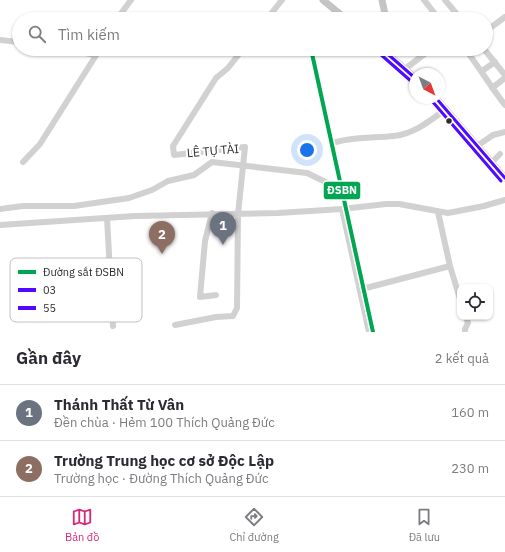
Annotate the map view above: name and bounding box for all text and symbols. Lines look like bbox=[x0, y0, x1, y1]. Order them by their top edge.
search box bbox=[12, 12, 493, 56]
icon: search bbox=[26, 23, 48, 45]
text: Tìm kiếm bbox=[58, 25, 120, 44]
north arrow bbox=[409, 68, 445, 104]
unlabelled marker bbox=[444, 116, 454, 126]
your location bbox=[297, 140, 317, 160]
street label: LÊ TỰ TÀI bbox=[186, 141, 240, 160]
line badge: ĐSBN bbox=[323, 181, 361, 200]
text: ĐSBN bbox=[327, 183, 357, 197]
pin: 1 bbox=[210, 212, 236, 245]
pin: 2 bbox=[149, 221, 175, 254]
legend bbox=[10, 258, 142, 322]
text: Đường sắt ĐSBN bbox=[43, 265, 124, 279]
text: 03 bbox=[43, 283, 56, 297]
map controls bbox=[457, 284, 493, 320]
button: locate bbox=[457, 284, 493, 320]
text: 55 bbox=[43, 301, 56, 315]
text: Gần đây bbox=[16, 347, 81, 369]
text: 2 kết quả bbox=[435, 350, 489, 367]
text: Thánh Thất Từ Vân bbox=[54, 395, 184, 414]
text: 1 bbox=[25, 404, 33, 421]
text: 160 m bbox=[451, 404, 489, 421]
text: Đền chùa · Hẻm 100 Thích Quảng Đức bbox=[54, 414, 275, 431]
text: Trường Trung học cơ sở Độc Lập bbox=[54, 451, 274, 470]
text: 2 bbox=[25, 460, 33, 477]
text: 230 m bbox=[451, 460, 489, 477]
text: Trường học · Đường Thích Quảng Đức bbox=[54, 470, 269, 487]
tab: Bản đồ bbox=[65, 506, 99, 544]
tab: Chỉ đường bbox=[229, 506, 279, 544]
tab: Đã lưu bbox=[409, 506, 440, 544]

